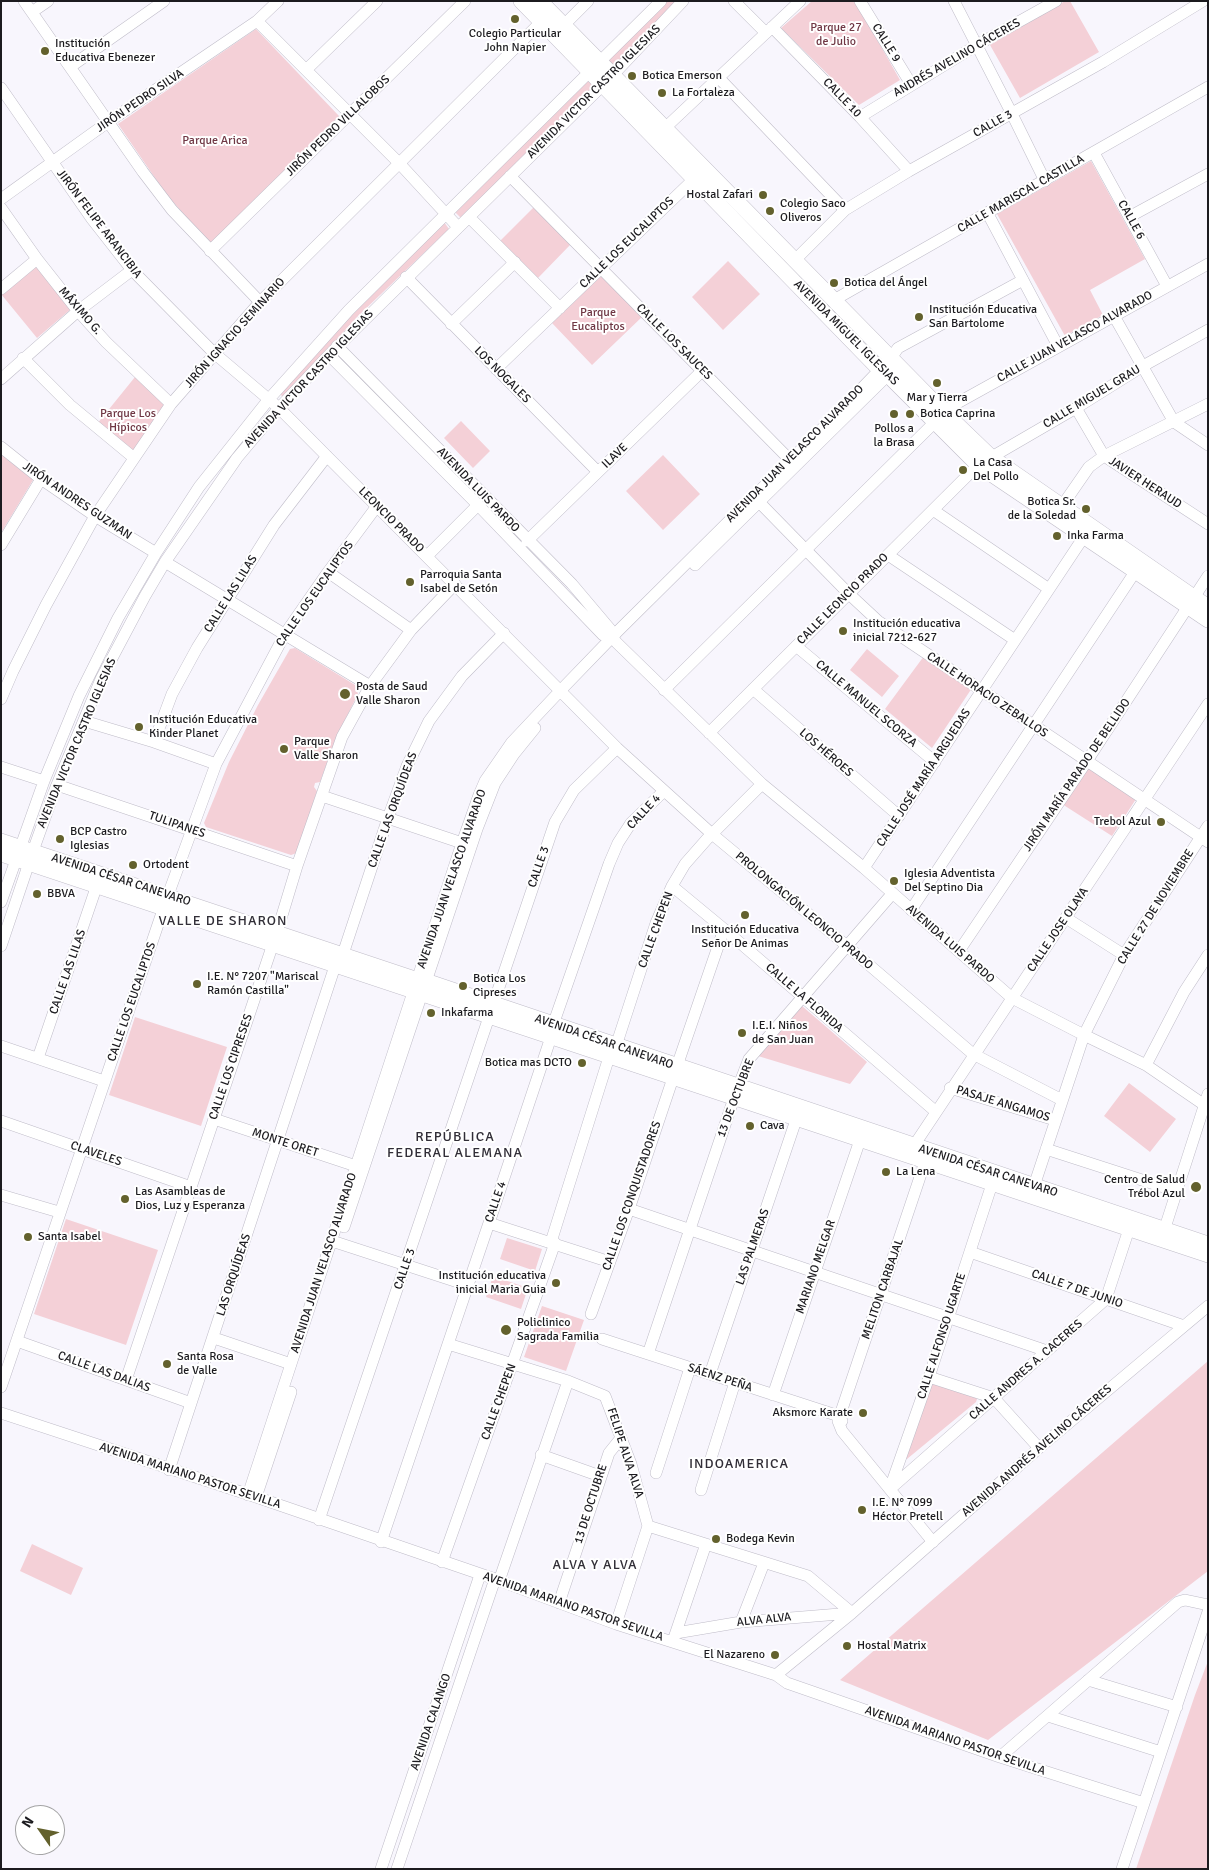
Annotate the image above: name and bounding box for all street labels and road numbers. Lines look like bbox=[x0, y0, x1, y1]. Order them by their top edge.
street label: ANDRÉS AVELINO CÁCERES bbox=[891, 16, 1023, 100]
street label: CALLE 9 bbox=[869, 21, 903, 65]
street label: AVENIDA VICTOR CASTRO IGLESIAS bbox=[524, 22, 664, 162]
street label: JIRÓN PEDRO SILVA bbox=[93, 66, 187, 136]
street label: JIRÓN PEDRO VILLALOBOS bbox=[283, 72, 393, 180]
street label: CALLE 10 bbox=[820, 75, 864, 121]
street label: CALLE 3 bbox=[971, 107, 1015, 141]
street label: CALLE MARISCAL CASTILLA bbox=[955, 152, 1087, 236]
street label: JIRÓN FELIPE ARANCIBIA bbox=[53, 167, 145, 281]
street label: CALLE LOS EUCALIPTOS bbox=[577, 194, 677, 292]
street label: CALLE 6 bbox=[1114, 198, 1148, 242]
street label: JIRÓN IGNACIO SEMINARIO bbox=[182, 275, 288, 391]
street label: AVENIDA MIGUEL IGLESIAS bbox=[790, 277, 902, 389]
street label: MÁXIMO G. bbox=[55, 284, 105, 338]
street label: CALLE JUAN VELASCO ALVARADO bbox=[995, 288, 1155, 386]
street label: CALLE LOS SAUCES bbox=[633, 301, 715, 383]
street label: AVENIDA VICTOR CASTRO IGLESIAS bbox=[241, 307, 377, 451]
street label: LOS NOGALES bbox=[471, 344, 533, 406]
street label: CALLE MIGUEL GRAU bbox=[1041, 362, 1143, 432]
street label: AVENIDA JUAN VELASCO ALVARADO bbox=[723, 382, 867, 526]
street label: ILAVE bbox=[599, 440, 631, 472]
street label: AVENIDA LUIS PARDO bbox=[434, 444, 522, 536]
street label: JAVIER HERAUD bbox=[1106, 454, 1184, 512]
street label: JIRÓN ANDRES GUZMAN bbox=[20, 459, 134, 543]
street label: LEONCIO PRADO bbox=[355, 484, 427, 556]
street label: CALLE LOS EUCALIPTOS bbox=[273, 539, 357, 649]
street label: CALLE LEONCIO PRADO bbox=[794, 550, 892, 648]
street label: CALLE LAS LILAS bbox=[201, 552, 261, 636]
street label: CALLE HORACIO ZEBALLOS bbox=[924, 649, 1050, 741]
street label: AVENIDA VICTOR CASTRO IGLESIAS bbox=[35, 656, 119, 830]
street label: CALLE MANUEL SCORZA bbox=[812, 657, 920, 751]
street label: JIRÓN MARÍA PARADO DE BELLIDO bbox=[1020, 696, 1134, 854]
street label: CALLE JOSÉ MARÍA ARGUEDAS bbox=[874, 706, 974, 850]
street label: LOS HÉROES bbox=[796, 726, 856, 780]
street label: CALLE LAS ORQUÍDEAS bbox=[365, 750, 421, 870]
street label: AVENIDA JUAN VELASCO ALVARADO bbox=[414, 787, 490, 971]
street label: CALLE 4 bbox=[624, 791, 664, 833]
street label: TULIPANES bbox=[147, 809, 207, 841]
street label: CALLE 3 bbox=[525, 844, 553, 890]
street label: CALLE 27 DE NOVIEMBRE bbox=[1115, 847, 1197, 967]
street label: PROLONGACIÓN LEONCIO PRADO bbox=[732, 849, 876, 973]
street label: AVENIDA CÉSAR CANEVARO bbox=[50, 851, 192, 909]
street label: CALLE JOSE OLAYA bbox=[1024, 885, 1092, 975]
street label: CALLE CHEPEN bbox=[636, 890, 676, 970]
street label: AVENIDA LUIS PARDO bbox=[903, 902, 997, 986]
street label: CALLE LAS LILAS bbox=[47, 928, 89, 1016]
street label: CALLE LOS EUCALIPTOS bbox=[105, 940, 159, 1064]
street label: CALLE LA FLORIDA bbox=[762, 960, 846, 1036]
street label: AVENIDA CÉSAR CANEVARO bbox=[533, 1011, 675, 1073]
street label: CALLE LOS CIPRESES bbox=[206, 1012, 256, 1122]
street label: 13 DE OCTUBRE bbox=[714, 1057, 758, 1139]
street label: PASAJE ANGAMOS bbox=[954, 1083, 1052, 1125]
street label: CALLE LOS CONQUISTADORES bbox=[600, 1119, 664, 1273]
street label: MONTE ORET bbox=[250, 1126, 320, 1160]
street label: CLAVELES bbox=[68, 1138, 124, 1170]
street label: AVENIDA CÉSAR CANEVARO bbox=[917, 1142, 1059, 1200]
street label: AVENIDA JUAN VELASCO ALVARADO bbox=[288, 1171, 360, 1355]
street label: CALLE 4 bbox=[482, 1179, 510, 1225]
street label: LAS PALMERAS bbox=[733, 1207, 773, 1287]
street label: MARIANO MELGAR bbox=[793, 1218, 839, 1316]
street label: LAS ORQUÍDEAS bbox=[214, 1232, 254, 1318]
street label: MELITON CARBAJAL bbox=[859, 1237, 907, 1341]
street label: CALLE 3 bbox=[391, 1246, 419, 1292]
street label: CALLE 7 DE JUNIO bbox=[1029, 1267, 1125, 1311]
street label: CALLE ALFONSO UGARTE bbox=[915, 1271, 969, 1401]
street label: CALLE ANDRES A. CACERES bbox=[966, 1317, 1086, 1423]
street label: CALLE LAS DALIAS bbox=[56, 1349, 152, 1395]
street label: SÁENZ PEÑA bbox=[686, 1361, 754, 1395]
street label: CALLE CHEPEN bbox=[479, 1362, 519, 1442]
street label: AVENIDA ANDRÉS AVELINO CÁCERES bbox=[959, 1382, 1115, 1520]
street label: FELIPE ALVA ALVA bbox=[604, 1406, 646, 1500]
street label: AVENIDA MARIANO PASTOR SEVILLA bbox=[97, 1440, 283, 1512]
street label: 13 DE OCTUBRE bbox=[571, 1462, 611, 1546]
street label: AVENIDA MARIANO PASTOR SEVILLA bbox=[481, 1569, 665, 1645]
street label: ALVA ALVA bbox=[736, 1610, 792, 1630]
street label: AVENIDA CALANGO bbox=[408, 1672, 454, 1772]
street label: AVENIDA MARIANO PASTOR SEVILLA bbox=[863, 1703, 1047, 1779]

